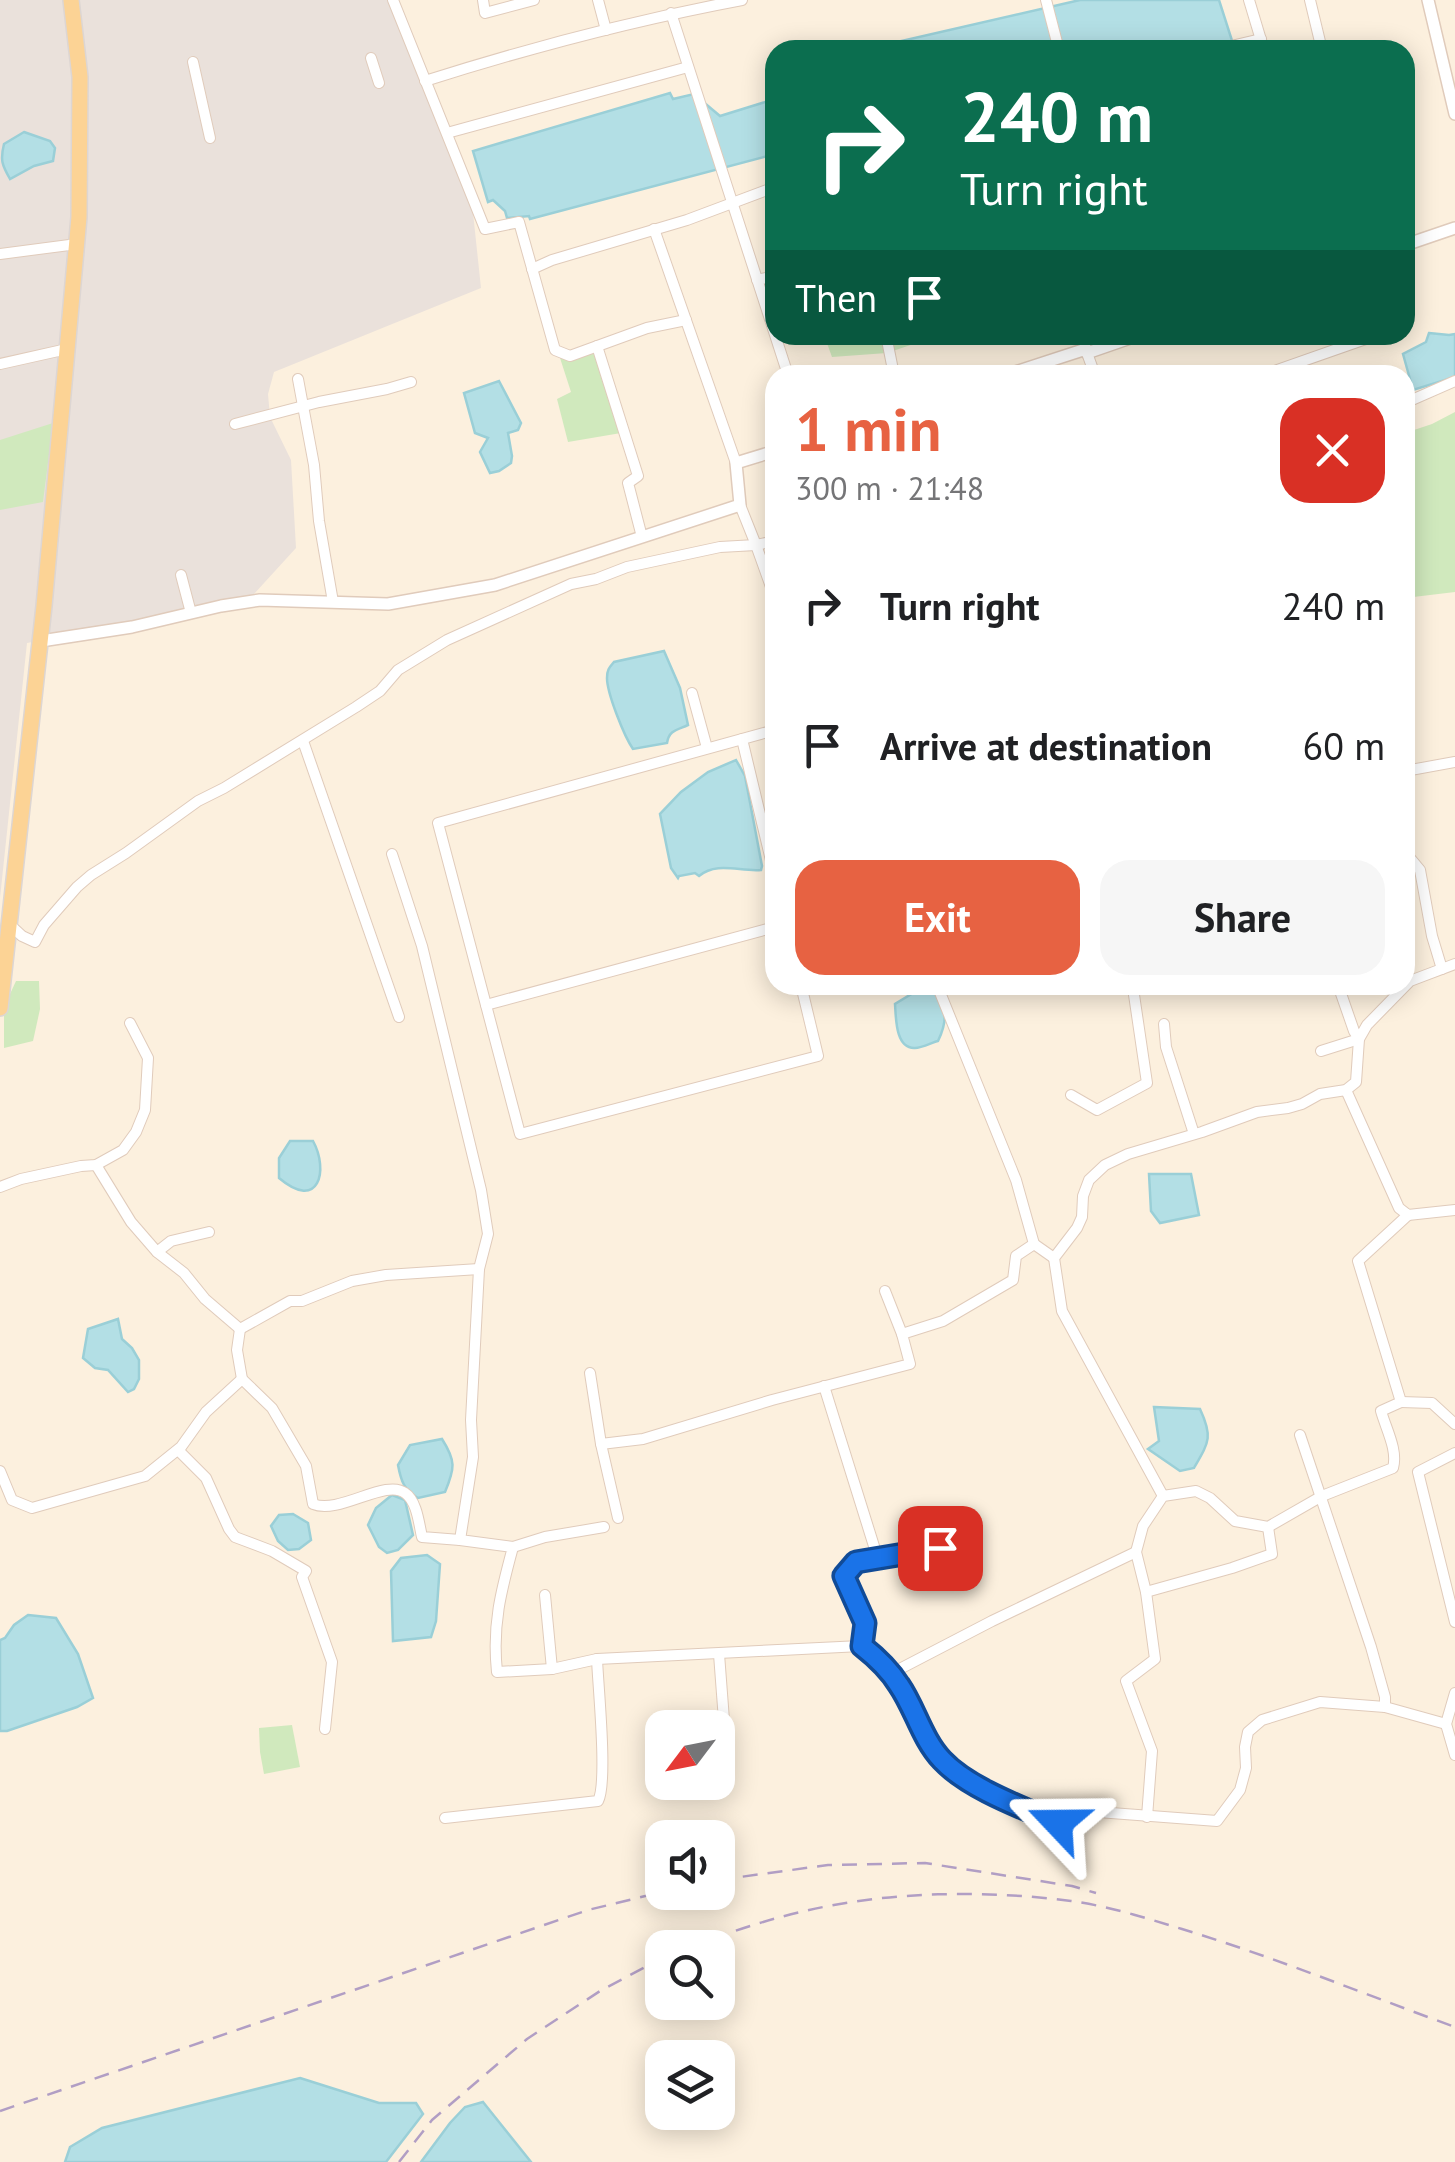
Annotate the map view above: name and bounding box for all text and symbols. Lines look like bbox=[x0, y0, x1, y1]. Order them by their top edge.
text: 240 m bbox=[960, 71, 1153, 161]
icon: right bbox=[795, 80, 925, 210]
text: Turn right bbox=[960, 159, 1148, 217]
icon: arrive bbox=[897, 270, 952, 325]
text: Then bbox=[795, 273, 877, 322]
text: 1 min bbox=[795, 390, 941, 468]
button: close bbox=[1280, 398, 1385, 503]
text: 300 m · 21:48 bbox=[795, 467, 984, 509]
icon: right bbox=[795, 578, 850, 633]
text: Turn right bbox=[880, 581, 1040, 630]
text: 240 m bbox=[1282, 581, 1385, 630]
icon: arrive bbox=[795, 718, 850, 773]
text: Arrive at destination bbox=[880, 721, 1212, 770]
text: 60 m bbox=[1303, 721, 1385, 770]
button: Exit bbox=[795, 860, 1080, 975]
button: Share bbox=[1100, 860, 1385, 975]
pin bbox=[898, 1506, 983, 1591]
icon: arrive bbox=[913, 1521, 968, 1576]
north arrow bbox=[645, 1710, 735, 1800]
map controls bbox=[645, 1710, 735, 2130]
position arrow bbox=[1006, 1771, 1110, 1875]
button: sound bbox=[645, 1820, 735, 1910]
button: search bbox=[645, 1930, 735, 2020]
button: layers bbox=[645, 2040, 735, 2130]

